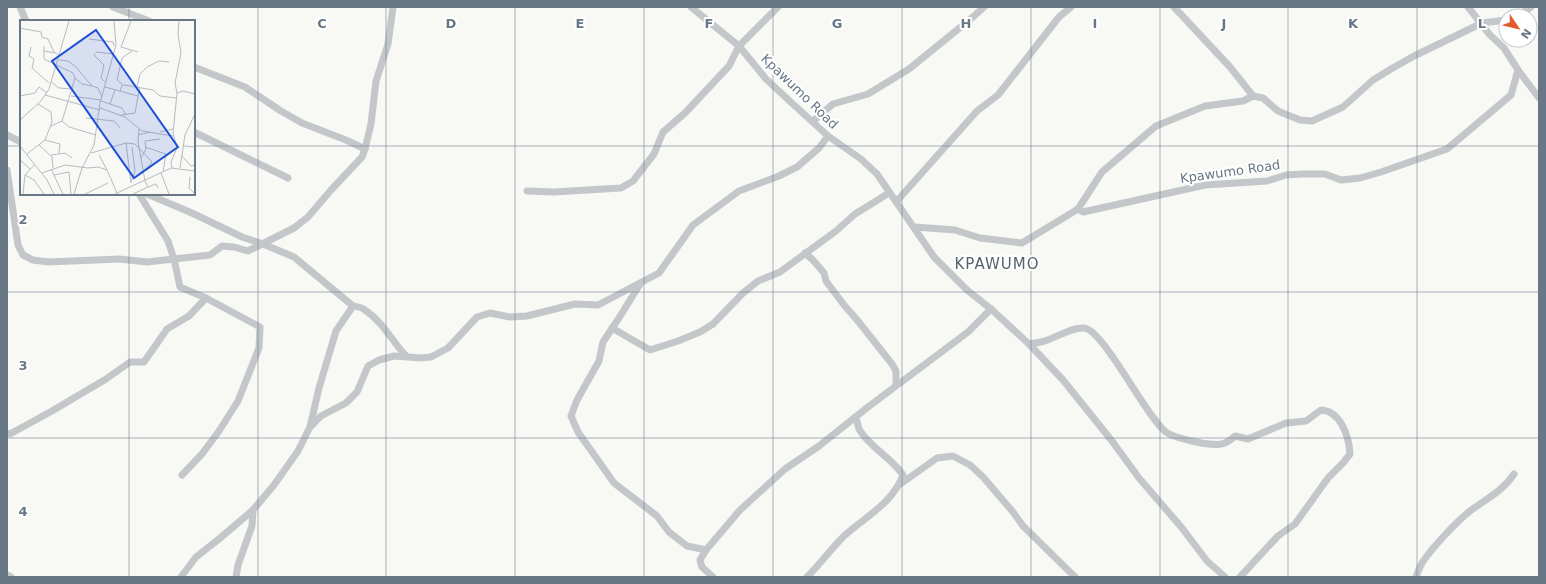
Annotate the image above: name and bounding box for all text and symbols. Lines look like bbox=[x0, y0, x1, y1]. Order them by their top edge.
north arrow bbox=[1498, 8, 1538, 48]
text: C bbox=[317, 16, 327, 31]
text: D bbox=[446, 16, 457, 31]
text: E bbox=[576, 16, 584, 31]
text: F bbox=[705, 16, 713, 31]
text: G bbox=[832, 16, 842, 31]
text: H bbox=[961, 16, 971, 31]
text: I bbox=[1093, 16, 1097, 31]
text: J bbox=[1221, 16, 1226, 31]
text: K bbox=[1348, 16, 1359, 31]
text: L bbox=[1478, 16, 1486, 31]
inset map bbox=[20, 20, 195, 195]
text: N bbox=[1518, 26, 1534, 41]
street label: Kpawumo Road bbox=[758, 51, 841, 132]
street label: Kpawumo Road bbox=[1179, 157, 1281, 186]
text: 2 bbox=[18, 212, 28, 227]
district label: KPAWUMO bbox=[955, 255, 1039, 273]
text: 3 bbox=[18, 358, 28, 373]
text: 4 bbox=[18, 504, 28, 519]

